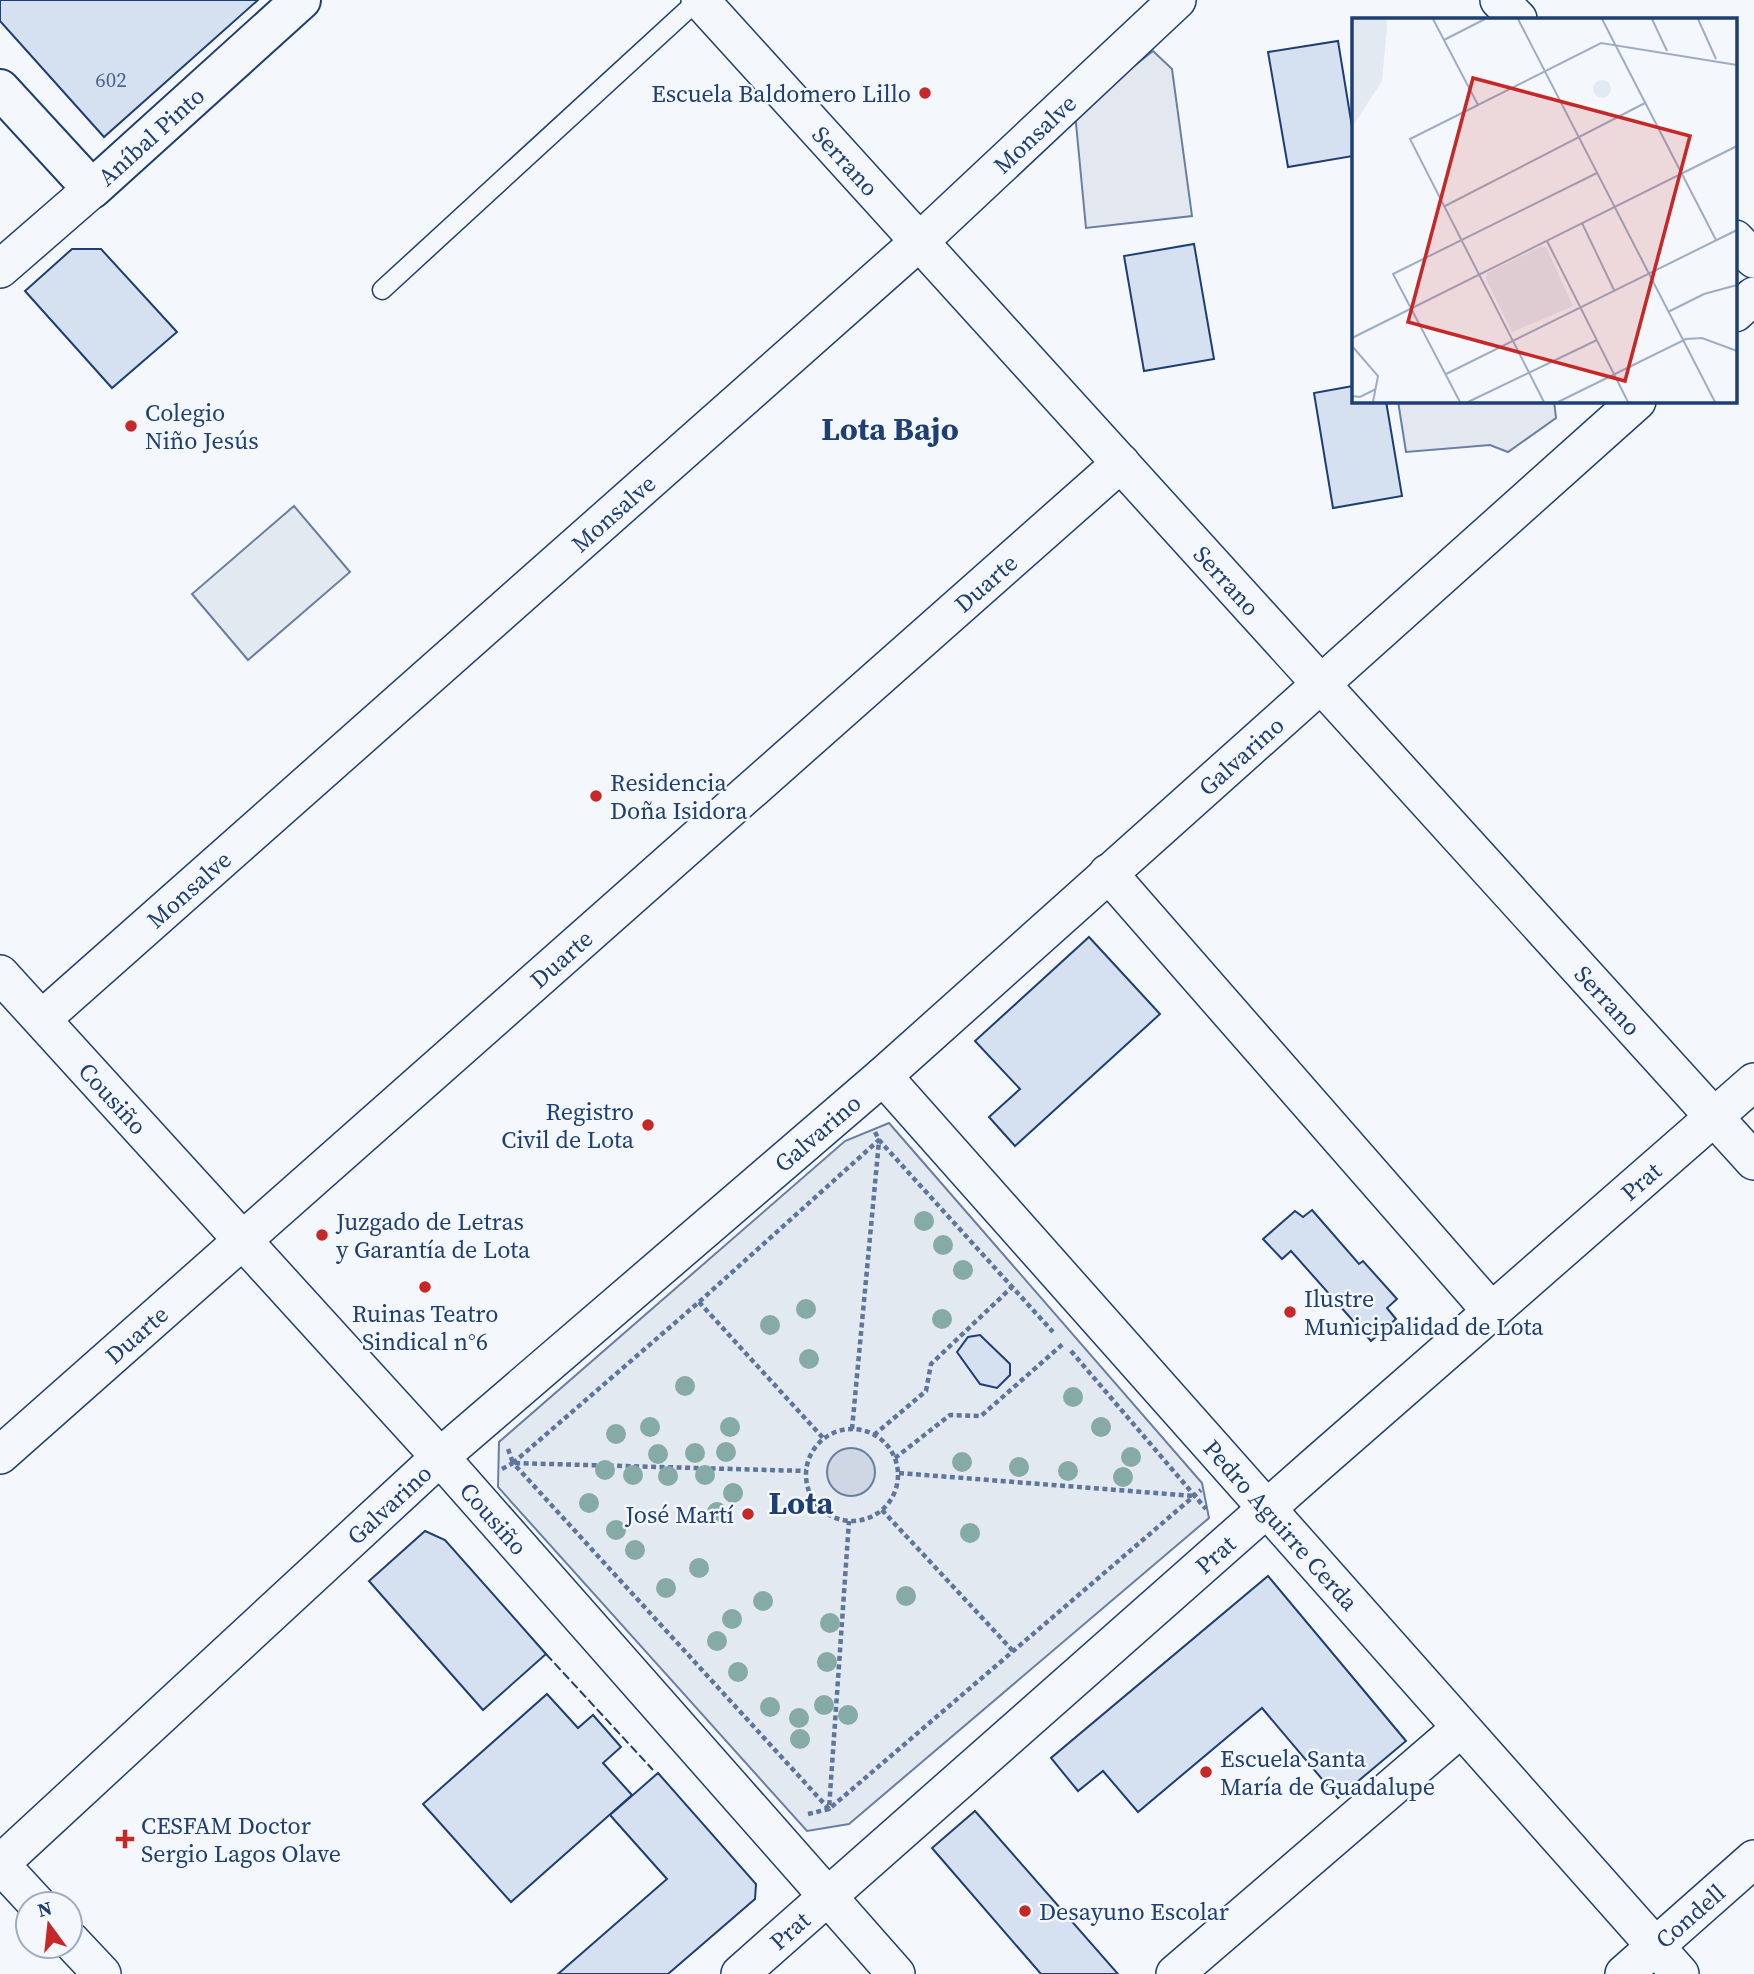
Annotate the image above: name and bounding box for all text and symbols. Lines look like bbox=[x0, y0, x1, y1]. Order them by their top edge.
inset map bbox=[1352, 18, 1736, 402]
house number: 602 bbox=[95, 65, 127, 94]
place label: Escuela Baldomero Lillo bbox=[651, 77, 911, 110]
street label: Aníbal Pinto bbox=[90, 79, 211, 193]
marker: Escuela Baldomero Lillo bbox=[917, 85, 933, 101]
street label: Monsalve bbox=[986, 87, 1083, 181]
street label: Serrano bbox=[805, 118, 886, 203]
place label: Colegio Niño Jesús bbox=[145, 396, 259, 457]
district label: Lota Bajo bbox=[821, 407, 959, 451]
marker: Colegio Niño Jesús bbox=[123, 418, 139, 434]
street label: Monsalve bbox=[564, 467, 662, 559]
street label: Serrano bbox=[1186, 538, 1268, 623]
street label: Duarte bbox=[947, 546, 1024, 620]
street label: Galvarino bbox=[1191, 709, 1291, 803]
place label: Residencia Doña Isidora bbox=[610, 766, 748, 827]
marker: Residencia Doña Isidora bbox=[588, 788, 604, 804]
street label: Monsalve bbox=[139, 843, 238, 935]
street label: Duarte bbox=[522, 922, 599, 995]
street label: Serrano bbox=[1568, 958, 1649, 1043]
street label: Cousiño bbox=[72, 1055, 155, 1142]
street label: Galvarino bbox=[767, 1086, 868, 1179]
place label: Registro Civil de Lota bbox=[501, 1095, 635, 1156]
marker: Registro Civil de Lota bbox=[640, 1117, 656, 1133]
street label: Prat bbox=[1613, 1154, 1668, 1208]
place label: Juzgado de Letras y Garantía de Lota bbox=[335, 1205, 531, 1266]
marker: Juzgado de Letras y Garantía de Lota bbox=[314, 1227, 330, 1243]
marker: Ruinas Teatro Sindical n°6 bbox=[417, 1279, 433, 1295]
place label: Ilustre Municipalidad de Lota bbox=[1304, 1282, 1544, 1343]
place label: Ruinas Teatro Sindical n°6 bbox=[352, 1297, 498, 1358]
street label: Duarte bbox=[98, 1298, 175, 1371]
marker: Ilustre Municipalidad de Lota bbox=[1282, 1304, 1298, 1320]
street label: Pedro Aguirre Cerda bbox=[1196, 1432, 1367, 1618]
street label: Galvarino bbox=[340, 1457, 439, 1552]
street label: Cousiño bbox=[453, 1475, 535, 1562]
district label: Lota bbox=[769, 1481, 835, 1525]
place label: José Martí bbox=[624, 1498, 734, 1531]
marker: José Martí bbox=[740, 1506, 756, 1522]
street label: Prat bbox=[1188, 1527, 1243, 1581]
place label: Escuela Santa María de Guadalupe bbox=[1220, 1742, 1435, 1803]
marker: Escuela Santa María de Guadalupe bbox=[1198, 1764, 1214, 1780]
place label: CESFAM Doctor Sergio Lagos Olave bbox=[141, 1809, 341, 1870]
marker: CESFAM Doctor Sergio Lagos Olave bbox=[115, 1829, 135, 1849]
street label: Condell bbox=[1648, 1876, 1732, 1955]
north arrow bbox=[14, 1890, 84, 1960]
text: N bbox=[35, 1894, 55, 1923]
place label: Desayuno Escolar bbox=[1039, 1895, 1229, 1928]
street label: Prat bbox=[762, 1903, 817, 1957]
marker: Desayuno Escolar bbox=[1017, 1903, 1033, 1919]

